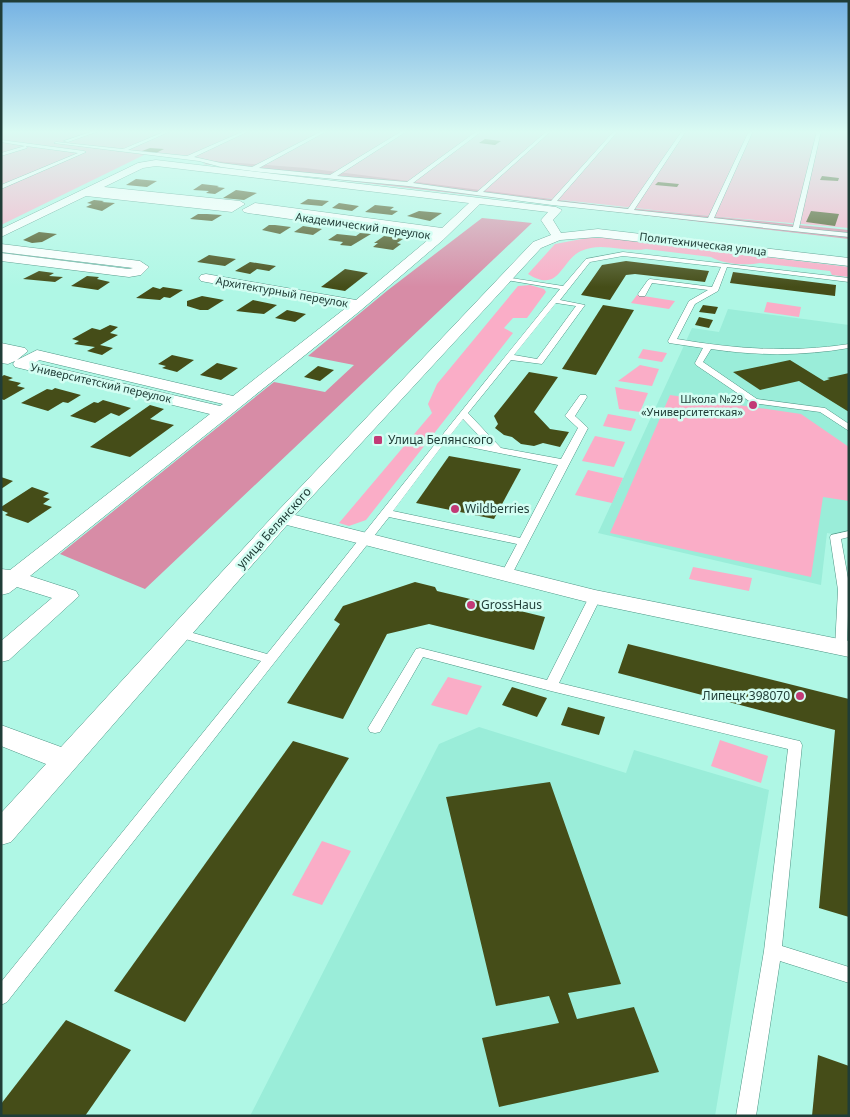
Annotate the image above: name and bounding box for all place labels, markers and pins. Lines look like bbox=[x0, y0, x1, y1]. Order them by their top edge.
place label: Школа №29 «Университетская» bbox=[641, 391, 743, 419]
marker: Школа №29 «Университетская» bbox=[747, 399, 759, 411]
place label: Улица Белянского bbox=[388, 431, 493, 448]
marker: Улица Белянского bbox=[372, 434, 384, 446]
place label: Wildberries bbox=[465, 500, 530, 517]
marker: Wildberries bbox=[449, 503, 461, 515]
place label: GrossHaus bbox=[481, 596, 542, 613]
marker: GrossHaus bbox=[465, 599, 477, 611]
place label: Липецк 398070 bbox=[702, 687, 790, 704]
marker: Липецк 398070 bbox=[794, 690, 806, 702]

